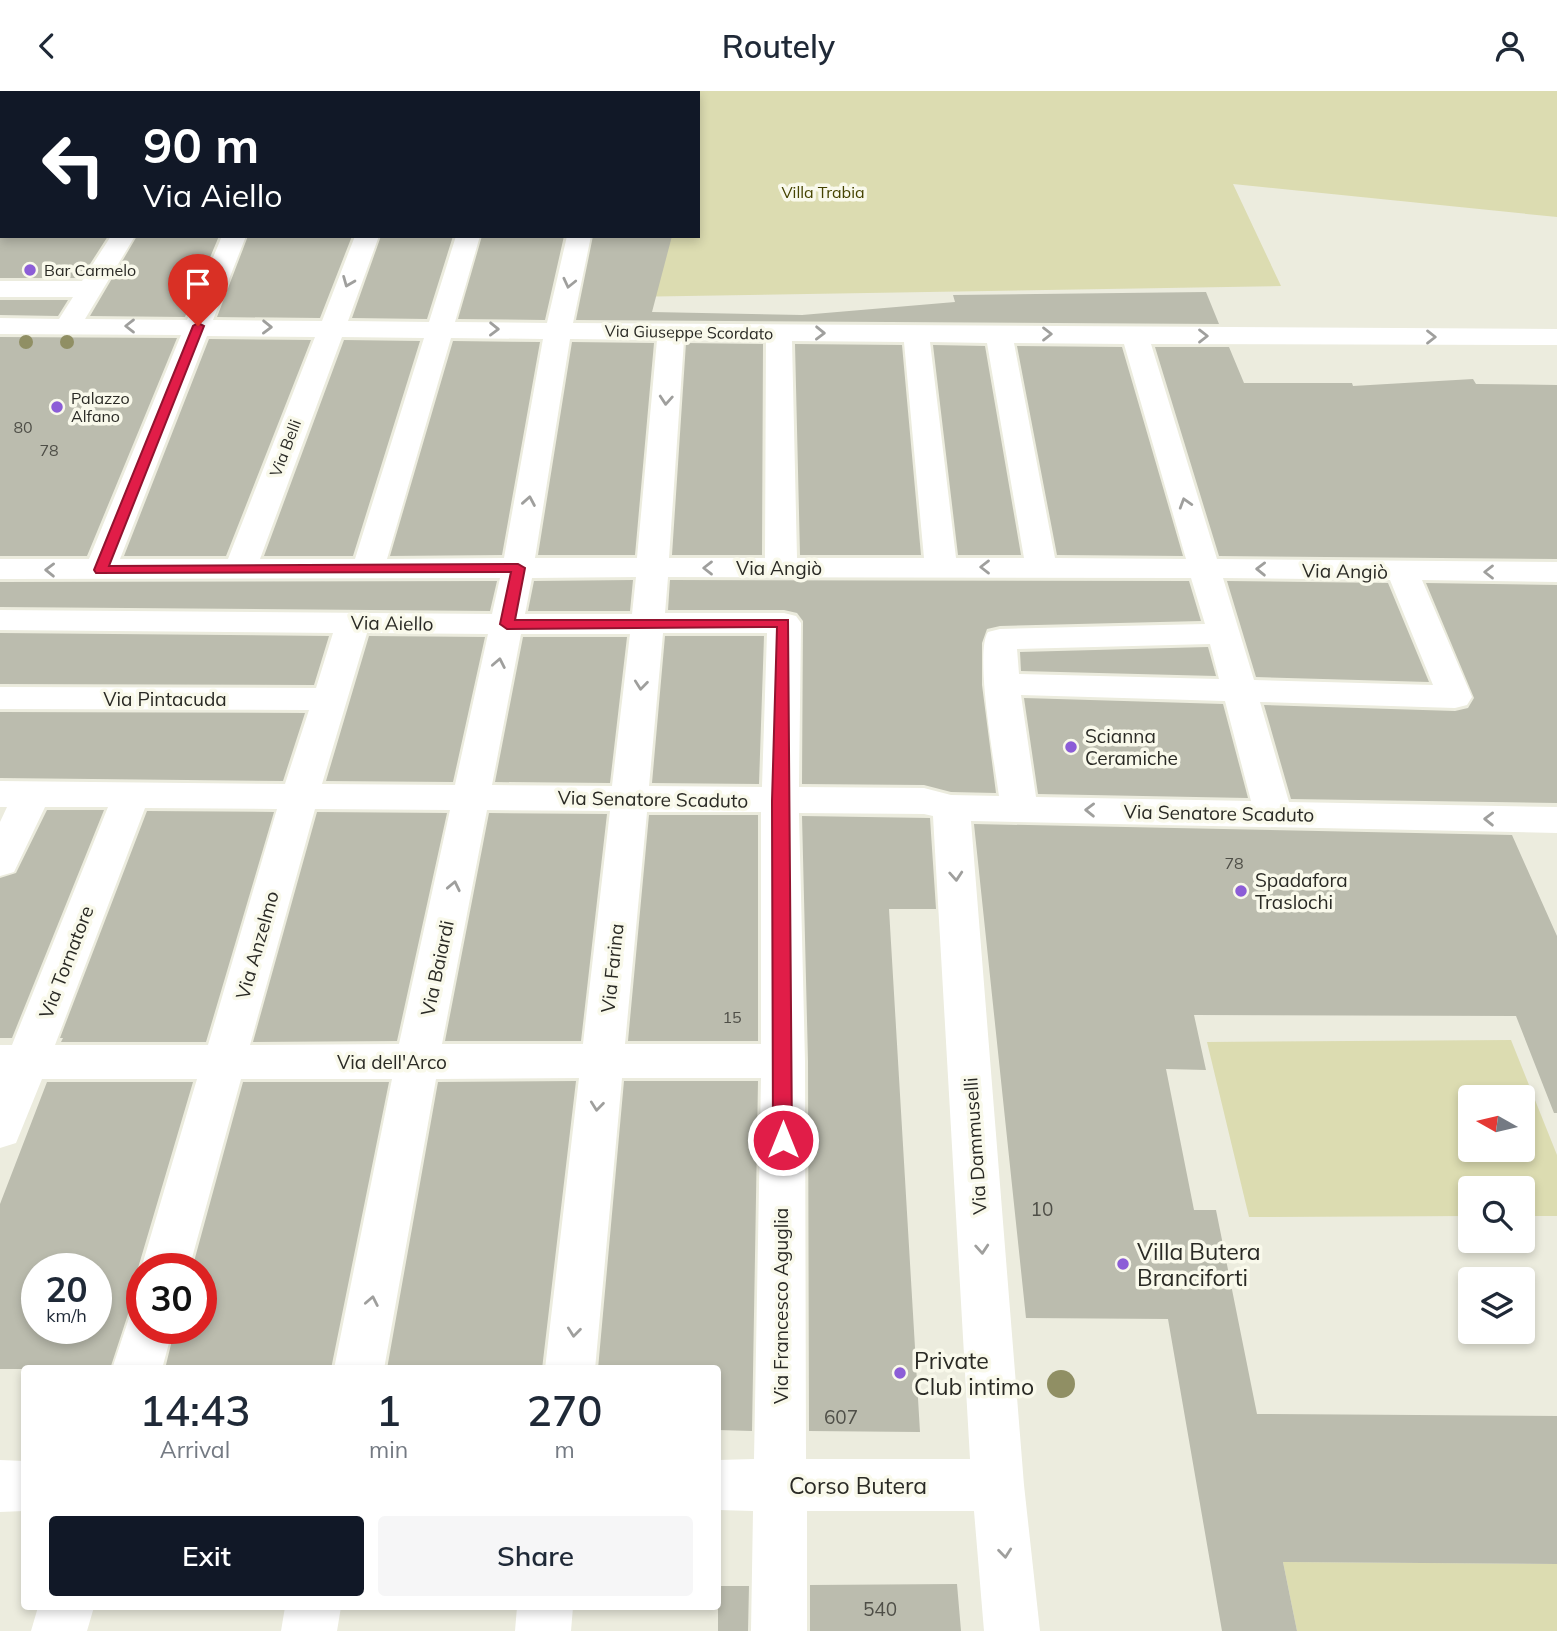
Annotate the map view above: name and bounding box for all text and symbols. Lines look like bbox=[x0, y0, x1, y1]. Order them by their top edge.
text: Routely bbox=[722, 26, 835, 66]
icon: back bbox=[28, 27, 66, 65]
icon: person bbox=[1491, 27, 1529, 65]
text: 90 m bbox=[143, 114, 259, 175]
icon: left bbox=[28, 119, 119, 210]
text: Via Aiello bbox=[143, 175, 283, 215]
park label: Villa Trabia bbox=[781, 182, 865, 202]
pin bbox=[168, 254, 228, 326]
place label: Bar Carmelo bbox=[44, 260, 136, 280]
marker: Bar Carmelo bbox=[22, 262, 38, 278]
icon: arrive bbox=[179, 265, 217, 303]
one-way arrow bbox=[343, 275, 357, 287]
one-way arrow bbox=[562, 277, 577, 289]
one-way arrow bbox=[124, 318, 135, 334]
one-way arrow bbox=[262, 319, 272, 335]
street label: Via Giuseppe Scordato bbox=[605, 321, 773, 343]
one-way arrow bbox=[489, 322, 500, 337]
one-way arrow bbox=[815, 325, 825, 341]
one-way arrow bbox=[1042, 326, 1053, 342]
one-way arrow bbox=[1198, 328, 1209, 344]
one-way arrow bbox=[1426, 329, 1436, 345]
place label: Palazzo Alfano bbox=[71, 388, 130, 426]
one-way arrow bbox=[659, 394, 674, 405]
marker: Palazzo Alfano bbox=[49, 399, 65, 415]
house number: 80 bbox=[13, 417, 33, 437]
street label: Via Belli bbox=[265, 417, 305, 479]
house number: 78 bbox=[39, 440, 59, 460]
one-way arrow bbox=[521, 495, 536, 507]
one-way arrow bbox=[1178, 497, 1193, 509]
street label: Via Angiò bbox=[736, 556, 822, 580]
street label: Via Angiò bbox=[1302, 558, 1388, 584]
one-way arrow bbox=[979, 559, 990, 575]
one-way arrow bbox=[703, 560, 713, 576]
one-way arrow bbox=[44, 562, 55, 578]
one-way arrow bbox=[1256, 562, 1267, 577]
one-way arrow bbox=[1483, 564, 1494, 580]
street label: Via Aiello bbox=[350, 610, 434, 636]
one-way arrow bbox=[491, 657, 506, 669]
one-way arrow bbox=[634, 679, 649, 690]
street label: Via Pintacuda bbox=[103, 687, 227, 711]
place label: Scianna Ceramiche bbox=[1085, 724, 1178, 770]
marker: Scianna Ceramiche bbox=[1063, 739, 1079, 755]
street label: Via Senatore Scaduto bbox=[557, 785, 749, 813]
street label: Via Senatore Scaduto bbox=[1123, 799, 1315, 827]
one-way arrow bbox=[1084, 802, 1095, 818]
one-way arrow bbox=[1483, 811, 1494, 826]
house number: 78 bbox=[1224, 853, 1244, 873]
place label: Spadafora Traslochi bbox=[1255, 868, 1348, 914]
one-way arrow bbox=[948, 871, 963, 882]
one-way arrow bbox=[445, 880, 460, 892]
marker: Spadafora Traslochi bbox=[1233, 883, 1249, 899]
street label: Via Anzelmo bbox=[230, 888, 284, 1002]
street label: Via Tornatore bbox=[33, 902, 99, 1022]
street label: Via Baiardi bbox=[415, 918, 459, 1018]
street label: Via Farina bbox=[595, 922, 629, 1014]
house number: 15 bbox=[722, 1007, 742, 1027]
street label: Via dell'Arco bbox=[337, 1050, 447, 1074]
street label: Via Dammuselli bbox=[958, 1077, 992, 1215]
north arrow bbox=[1458, 1085, 1535, 1162]
map controls bbox=[1458, 1085, 1535, 1344]
one-way arrow bbox=[590, 1101, 605, 1112]
position arrow bbox=[746, 1103, 820, 1177]
button: search bbox=[1458, 1176, 1535, 1253]
house number: 10 bbox=[1031, 1197, 1053, 1221]
street label: Via Francesco Aguglia bbox=[769, 1208, 793, 1404]
place label: Villa Butera Branciforti bbox=[1137, 1237, 1261, 1292]
one-way arrow bbox=[974, 1244, 989, 1255]
speed limit sign: 30 bbox=[126, 1253, 217, 1344]
marker: Villa Butera Branciforti bbox=[1115, 1256, 1131, 1272]
text: 20 bbox=[45, 1267, 88, 1311]
button: layers bbox=[1458, 1267, 1535, 1344]
one-way arrow bbox=[363, 1295, 378, 1307]
text: km/h bbox=[46, 1304, 87, 1327]
one-way arrow bbox=[567, 1327, 582, 1338]
place label: Private Club intimo bbox=[914, 1346, 1034, 1401]
marker: Private Club intimo bbox=[892, 1365, 908, 1381]
text: 14:43 bbox=[140, 1384, 250, 1437]
text: 1 bbox=[376, 1384, 401, 1437]
text: 270 bbox=[527, 1384, 602, 1437]
house number: 607 bbox=[824, 1405, 858, 1429]
text: Arrival bbox=[160, 1435, 230, 1464]
text: min bbox=[369, 1435, 408, 1464]
text: m bbox=[554, 1435, 575, 1464]
street label: Corso Butera bbox=[789, 1471, 927, 1500]
button: Exit bbox=[49, 1516, 364, 1596]
button: Share bbox=[378, 1516, 693, 1596]
one-way arrow bbox=[997, 1548, 1012, 1559]
house number: 540 bbox=[863, 1597, 897, 1621]

